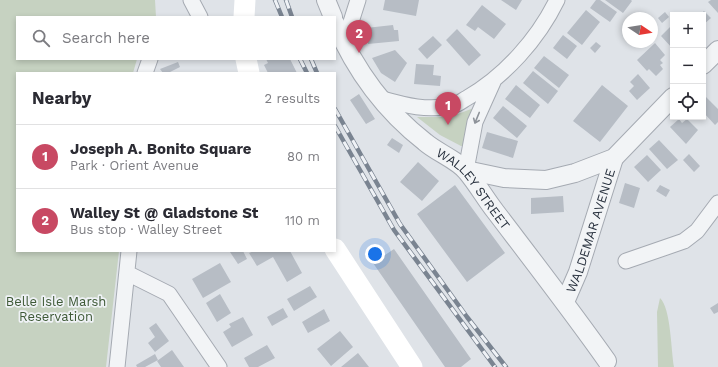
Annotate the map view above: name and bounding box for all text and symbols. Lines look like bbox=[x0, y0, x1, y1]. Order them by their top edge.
north arrow bbox=[622, 12, 658, 48]
map controls bbox=[670, 12, 706, 120]
button: + bbox=[670, 12, 706, 48]
search box bbox=[16, 16, 336, 60]
pin: 2 bbox=[346, 20, 372, 53]
icon: search bbox=[30, 27, 52, 49]
text: Search here bbox=[62, 29, 150, 47]
button: − bbox=[670, 48, 706, 84]
button: locate bbox=[670, 84, 706, 120]
text: Nearby bbox=[32, 88, 91, 108]
text: 2 results bbox=[265, 91, 320, 106]
pin: 1 bbox=[435, 92, 461, 125]
one-way arrow bbox=[473, 111, 481, 123]
text: Joseph A. Bonito Square bbox=[70, 140, 251, 158]
street label: WALLEY STREET bbox=[434, 145, 513, 232]
text: 1 bbox=[42, 149, 48, 164]
text: 80 m bbox=[287, 149, 320, 164]
text: Park · Orient Avenue bbox=[70, 158, 199, 173]
street label: WALDEMAR AVENUE bbox=[563, 167, 618, 295]
text: Walley St @ Gladstone St bbox=[70, 204, 258, 222]
text: 2 bbox=[41, 213, 49, 228]
text: 110 m bbox=[285, 213, 320, 228]
text: Bus stop · Walley Street bbox=[70, 222, 222, 237]
your location bbox=[365, 244, 385, 264]
park label: Belle Isle Marsh Reservation bbox=[6, 294, 106, 324]

